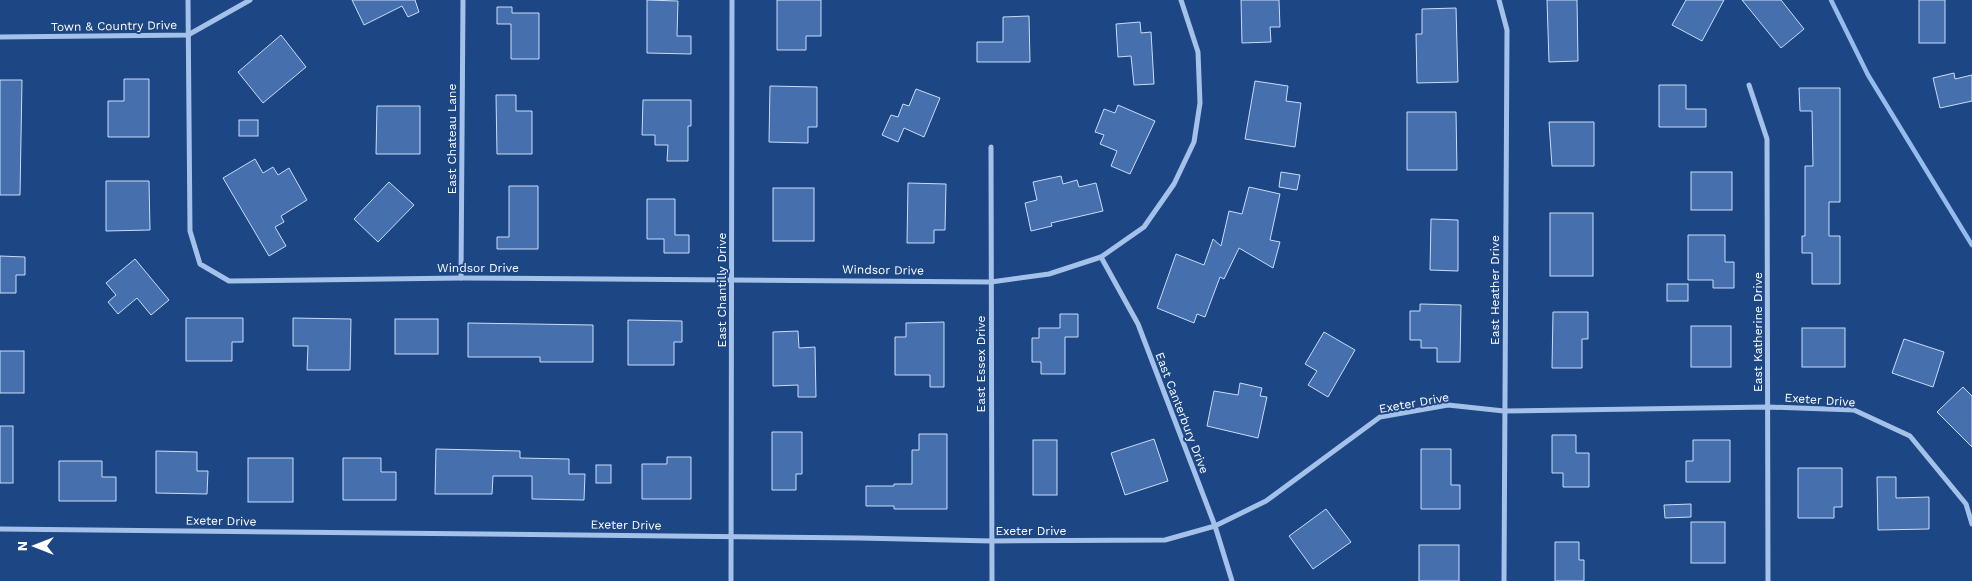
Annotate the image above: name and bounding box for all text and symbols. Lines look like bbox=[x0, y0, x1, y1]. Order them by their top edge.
street label: Town & Country Drive bbox=[51, 18, 177, 34]
street label: East Chateau Lane bbox=[445, 84, 459, 194]
street label: East Chantilly Drive bbox=[715, 233, 729, 347]
street label: East Heather Drive bbox=[1488, 235, 1502, 345]
street label: Windsor Drive bbox=[437, 261, 519, 275]
street label: Windsor Drive bbox=[842, 262, 924, 278]
street label: East Katherine Drive bbox=[1751, 272, 1765, 392]
street label: East Essex Drive bbox=[974, 315, 988, 413]
street label: East Canterbury Drive bbox=[1152, 350, 1212, 476]
street label: Exeter Drive bbox=[1378, 390, 1450, 416]
street label: Exeter Drive bbox=[1784, 391, 1856, 409]
street label: Exeter Drive bbox=[185, 513, 257, 529]
street label: Exeter Drive bbox=[590, 517, 662, 533]
north arrow bbox=[10, 521, 60, 571]
street label: Exeter Drive bbox=[995, 524, 1067, 538]
text: N bbox=[14, 541, 30, 551]

